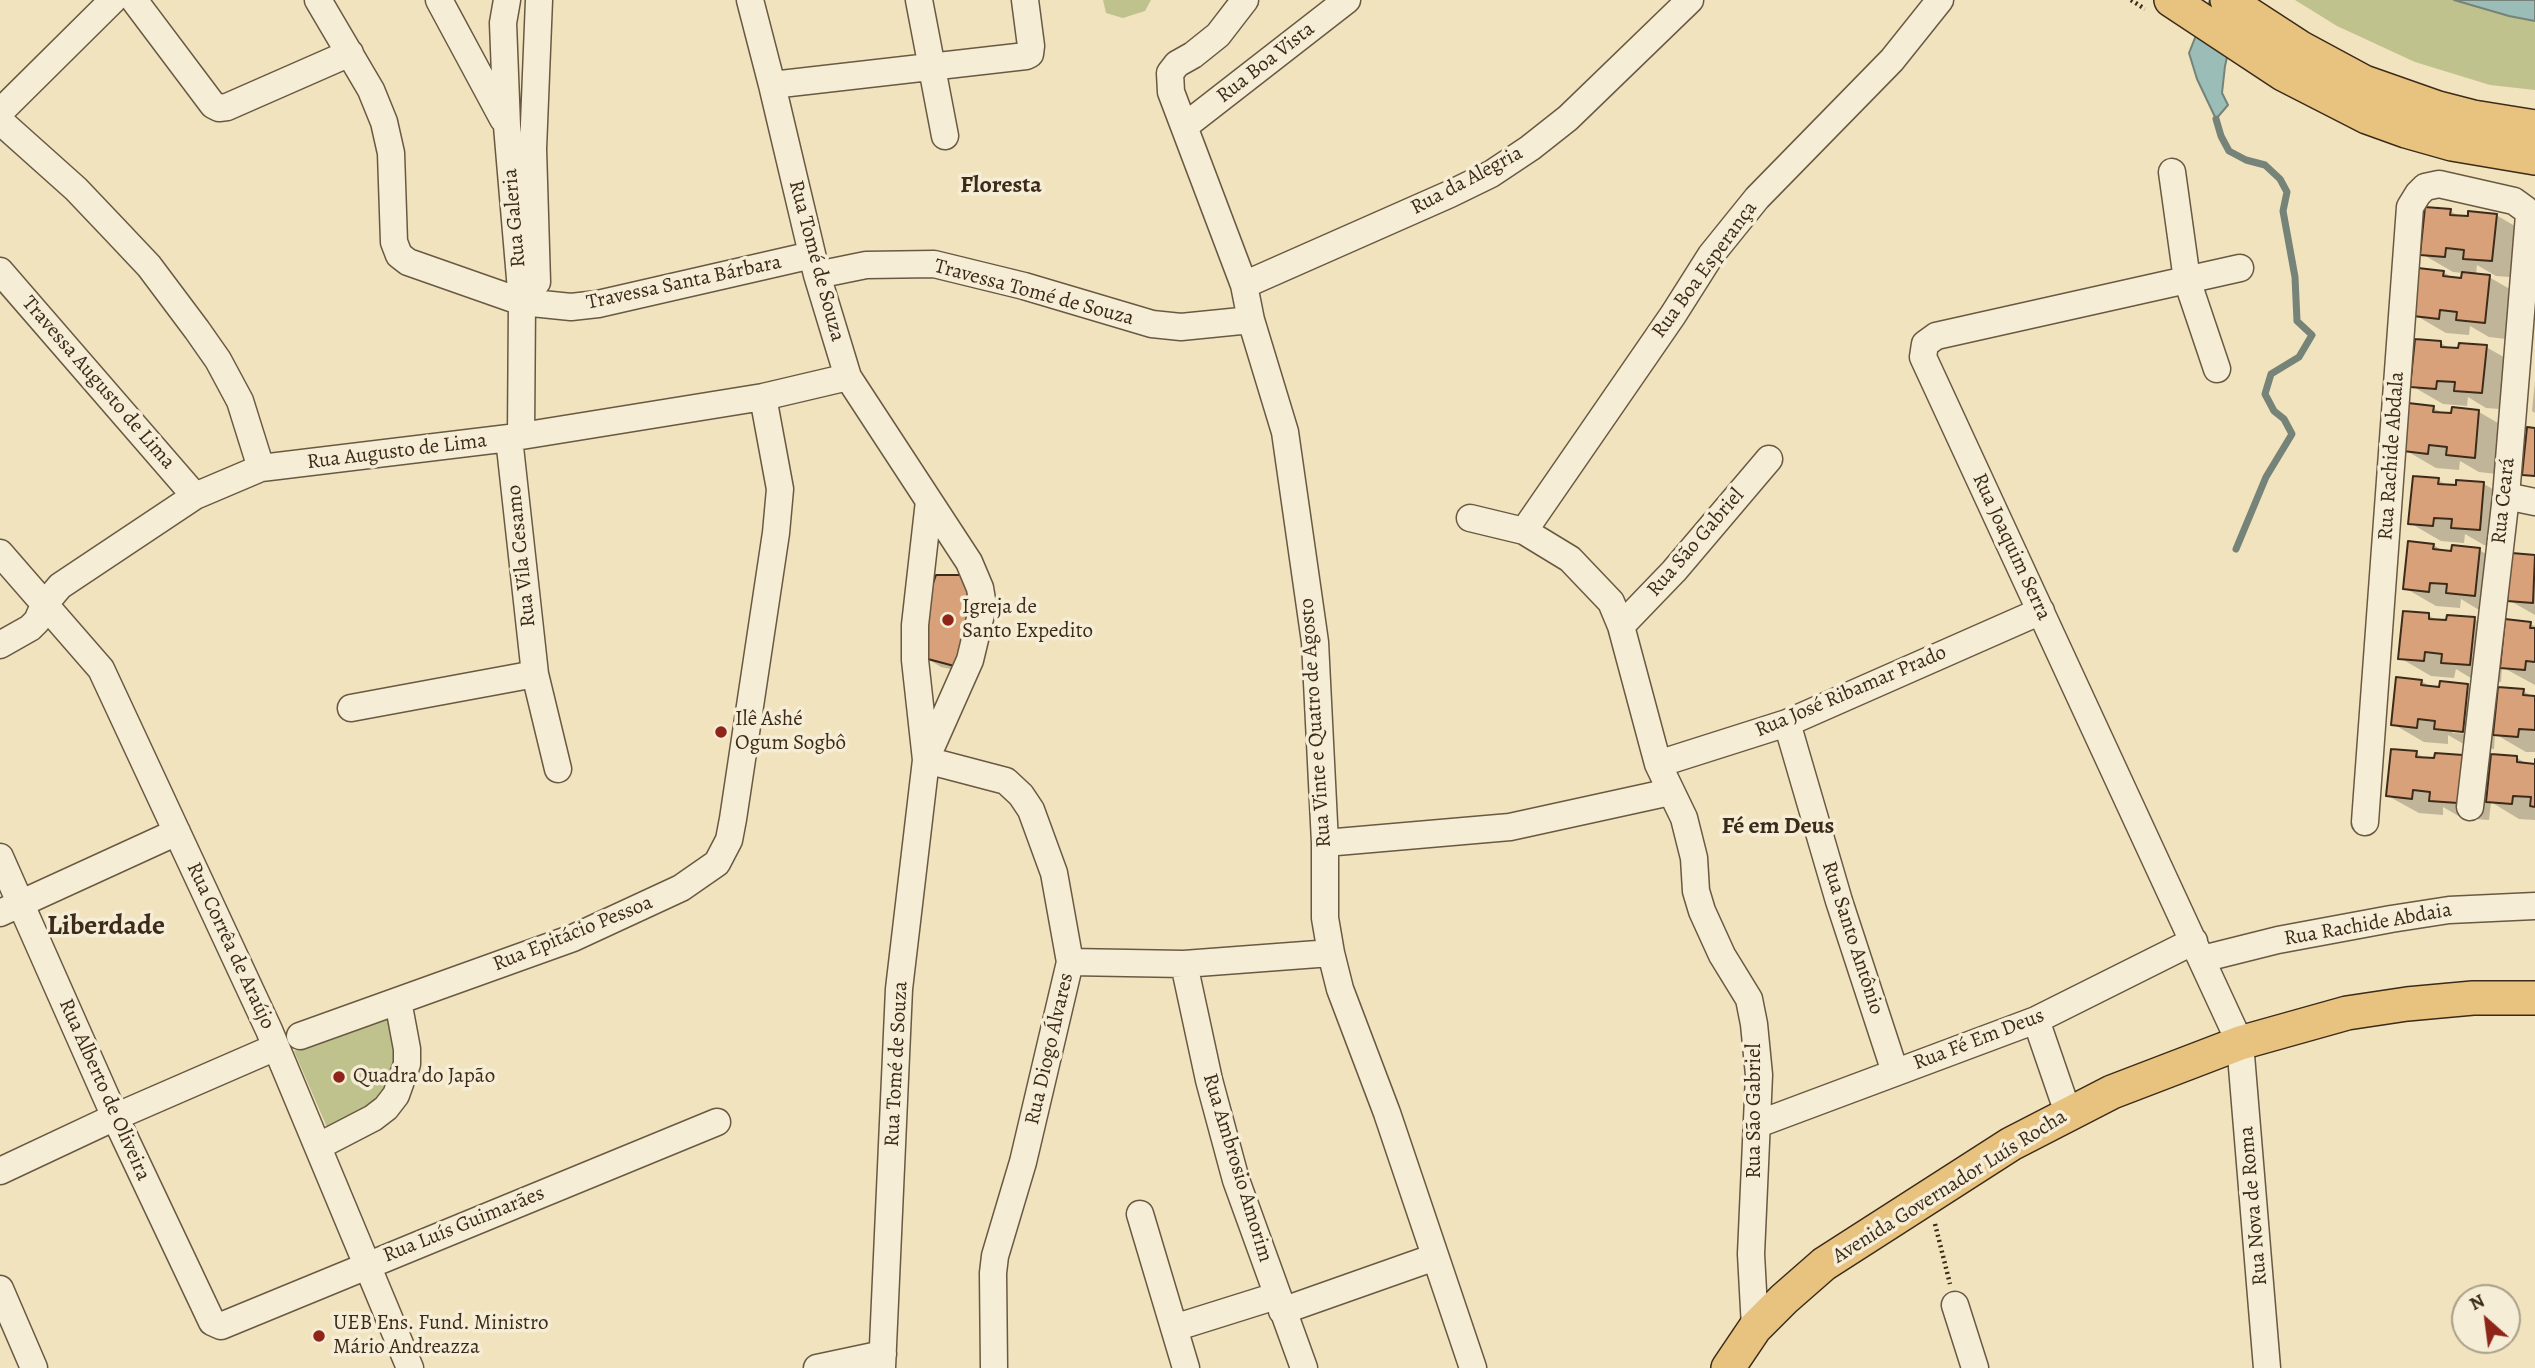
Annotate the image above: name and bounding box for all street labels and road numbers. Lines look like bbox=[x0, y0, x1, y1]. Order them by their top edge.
street label: Rua Boa Vista bbox=[1212, 17, 1320, 109]
street label: Rua da Alegria bbox=[1407, 141, 1527, 221]
street label: Rua Galeria bbox=[498, 167, 532, 269]
street label: Rua Tomé de Souza bbox=[782, 178, 850, 344]
street label: Rua Boa Esperança bbox=[1647, 197, 1763, 343]
street label: Travessa Santa Bárbara bbox=[584, 250, 784, 316]
street label: Travessa Tomé de Souza bbox=[931, 254, 1137, 332]
street label: Travessa Augusto de Lima bbox=[16, 291, 180, 475]
street label: Rua Rachide Abdala bbox=[2374, 371, 2410, 541]
street label: Rua Augusto de Lima bbox=[306, 428, 488, 476]
street label: Rua Ceará bbox=[2487, 456, 2521, 546]
street label: Rua Joaquim Serra bbox=[1966, 469, 2056, 625]
street label: Rua Vila Cesamo bbox=[502, 484, 542, 628]
street label: Rua São Gabriel bbox=[1642, 484, 1750, 602]
street label: Rua Vinte e Quatro de Agosto bbox=[1295, 597, 1337, 849]
street label: Rua José Ribamar Prado bbox=[1752, 640, 1950, 744]
street label: Rua Santo Antônio bbox=[1815, 858, 1889, 1018]
street label: Rua Corrêa de Araújo bbox=[180, 859, 280, 1033]
street label: Rua Epitácio Pessoa bbox=[489, 890, 657, 978]
street label: Rua Rachide Abdaia bbox=[2282, 898, 2454, 952]
street label: Rua Diogo Álvares bbox=[1020, 971, 1080, 1127]
street label: Rua Tomé de Souza bbox=[880, 980, 914, 1148]
street label: Rua Alberto de Oliveira bbox=[53, 995, 155, 1185]
street label: Rua Fé Em Deus bbox=[1910, 1003, 2048, 1077]
street label: Rua São Gabriel bbox=[1742, 1043, 1768, 1179]
street label: Rua Ambrosio Amorim bbox=[1196, 1071, 1278, 1265]
street label: Avenida Governador Luís Rocha bbox=[1828, 1104, 2072, 1270]
street label: Rua Nova de Roma bbox=[2234, 1125, 2274, 1287]
street label: Rua Luís Guimarães bbox=[380, 1181, 548, 1269]

